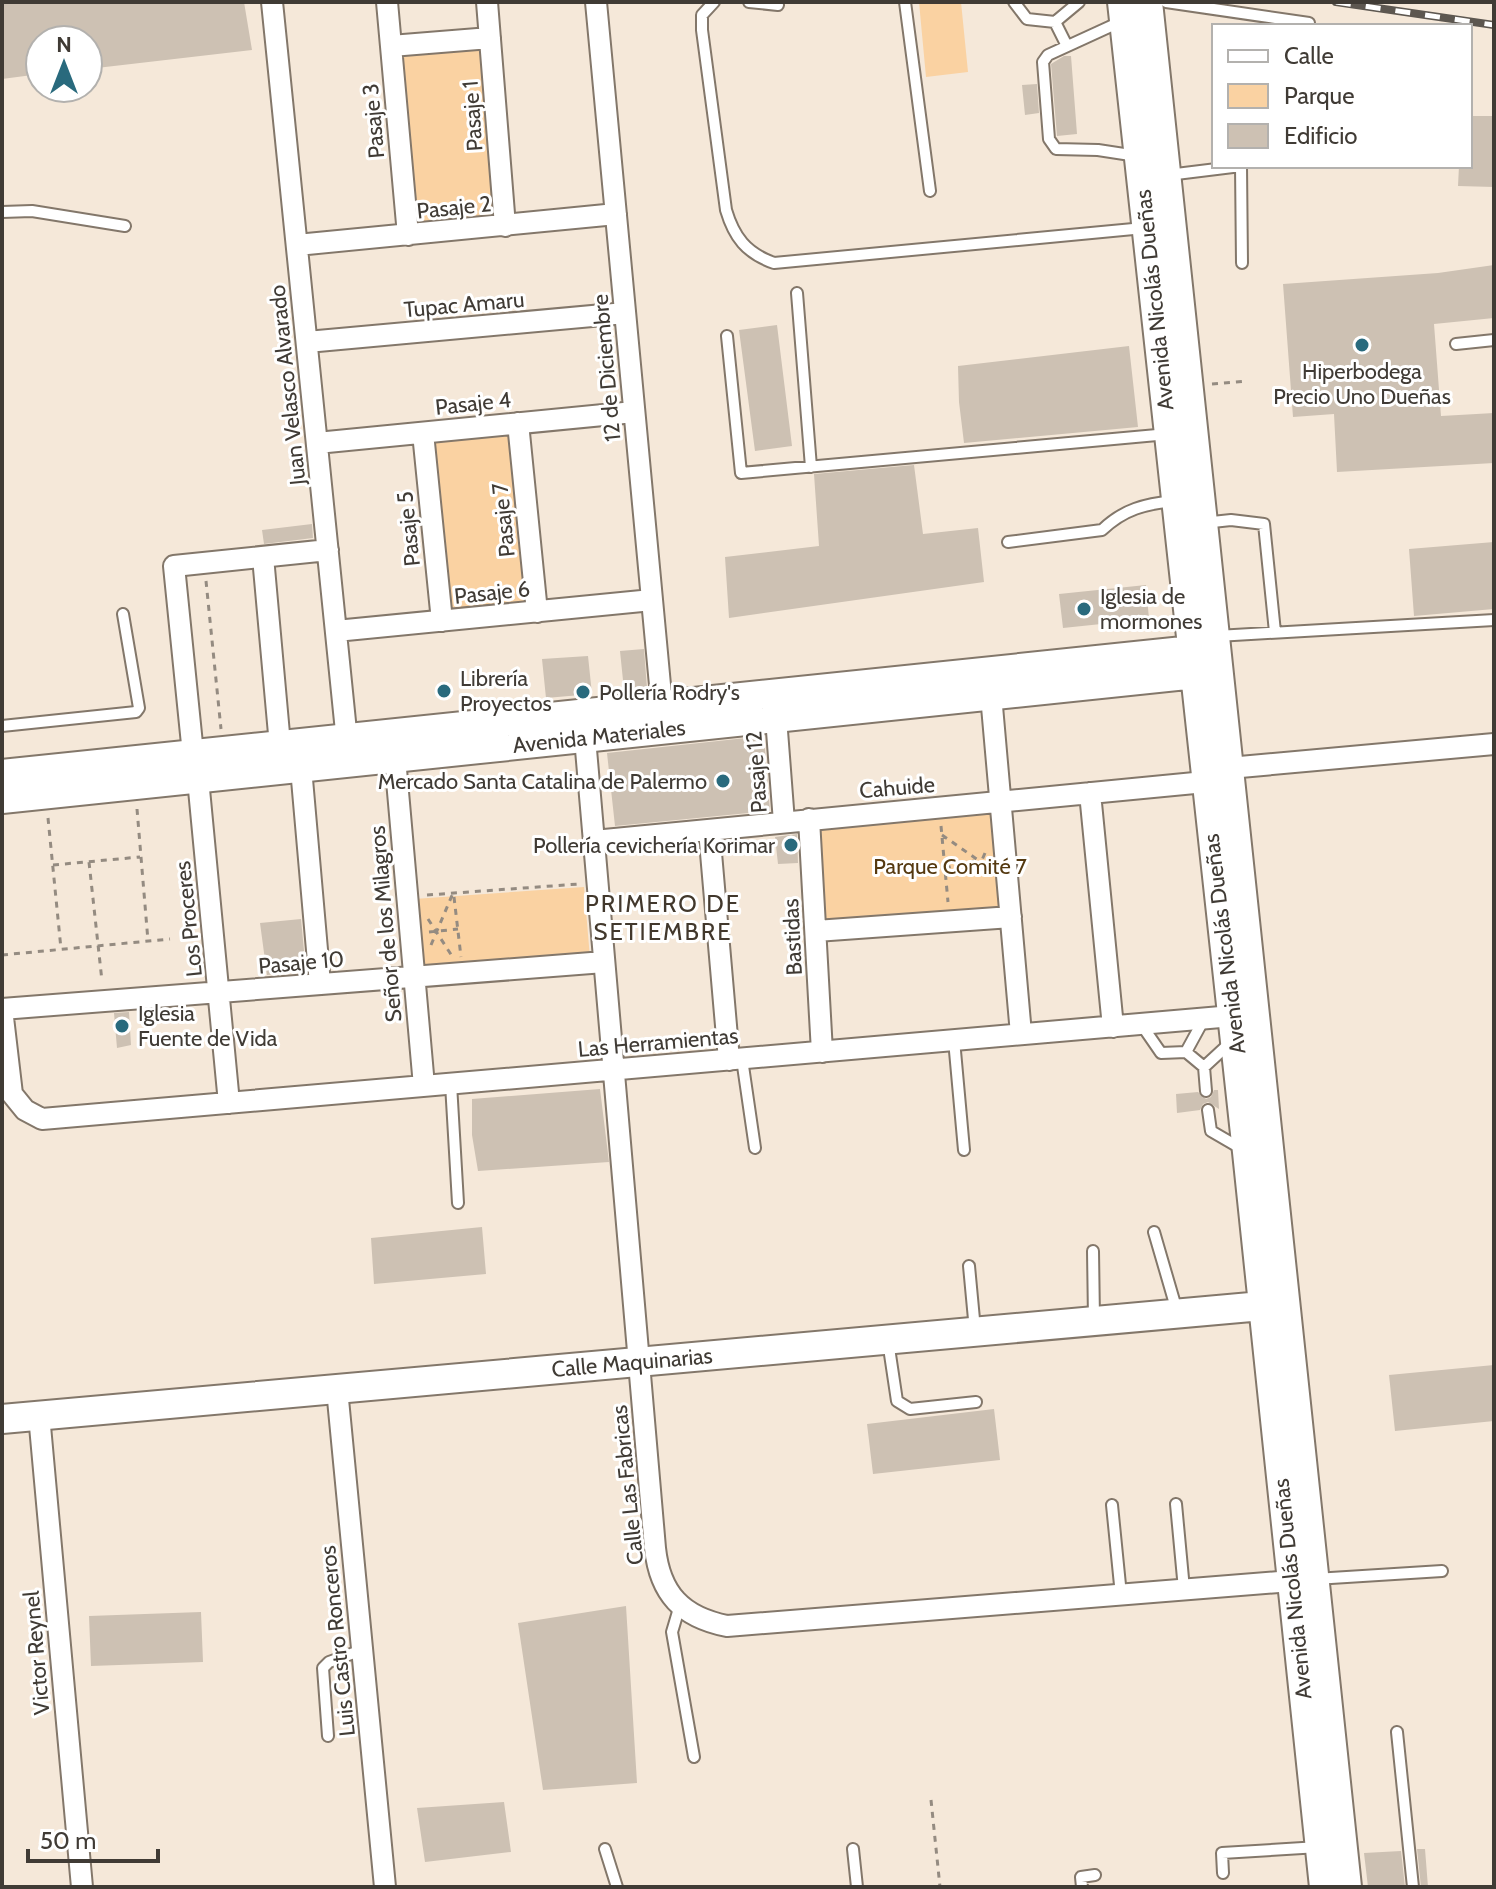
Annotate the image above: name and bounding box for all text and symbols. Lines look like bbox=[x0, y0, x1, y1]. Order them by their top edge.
north arrow bbox=[24, 24, 104, 104]
legend bbox=[1212, 24, 1472, 168]
text: N bbox=[56, 31, 72, 58]
text: Calle bbox=[1284, 41, 1334, 70]
street label: Pasaje 1 bbox=[457, 80, 488, 152]
text: Parque bbox=[1284, 81, 1354, 110]
street label: Pasaje 3 bbox=[357, 82, 390, 160]
text: Edificio bbox=[1284, 121, 1358, 150]
street label: Avenida Nicolás Dueñas bbox=[1129, 188, 1180, 412]
street label: Pasaje 2 bbox=[415, 190, 493, 225]
street label: Juan Velasco Alvarado bbox=[264, 284, 312, 487]
street label: Tupac Amaru bbox=[403, 286, 525, 323]
street label: 12 de Diciembre bbox=[587, 293, 626, 443]
marker: Hiperbodega Precio Uno Dueñas bbox=[1353, 336, 1371, 354]
place label: Hiperbodega Precio Uno Dueñas bbox=[1273, 358, 1451, 410]
street label: Pasaje 4 bbox=[434, 386, 513, 421]
street label: Pasaje 7 bbox=[486, 482, 521, 558]
street label: Pasaje 5 bbox=[391, 490, 426, 568]
street label: Pasaje 6 bbox=[453, 575, 531, 610]
place label: Iglesia de mormones bbox=[1100, 583, 1202, 635]
marker: Iglesia de mormones bbox=[1075, 600, 1093, 618]
place label: Librería Proyectos bbox=[460, 665, 552, 717]
place label: Pollería Rodry's bbox=[599, 679, 740, 706]
marker: Librería Proyectos bbox=[435, 682, 453, 700]
marker: Pollería Rodry's bbox=[574, 683, 592, 701]
street label: Avenida Materiales bbox=[511, 714, 687, 759]
street label: Pasaje 12 bbox=[740, 730, 773, 814]
place label: Mercado Santa Catalina de Palermo bbox=[378, 768, 707, 795]
street label: Cahuide bbox=[858, 771, 936, 804]
marker: Mercado Santa Catalina de Palermo bbox=[714, 772, 732, 790]
street label: Señor de los Milagros bbox=[363, 825, 408, 1023]
place label: Pollería cevichería Korimar bbox=[533, 832, 775, 859]
street label: Avenida Nicolás Dueñas bbox=[1198, 832, 1251, 1056]
marker: Pollería cevichería Korimar bbox=[782, 836, 800, 854]
park label: Parque Comité 7 bbox=[873, 853, 1027, 880]
street label: Los Proceres bbox=[169, 860, 208, 978]
district label: PRIMERO DE SETIEMBRE bbox=[585, 889, 741, 946]
street label: Bastidas bbox=[777, 898, 808, 976]
street label: Pasaje 10 bbox=[257, 945, 345, 980]
place label: Iglesia Fuente de Vida bbox=[138, 1000, 278, 1052]
marker: Iglesia Fuente de Vida bbox=[113, 1017, 131, 1035]
street label: Las Herramientas bbox=[577, 1022, 739, 1063]
street label: Calle Maquinarias bbox=[550, 1342, 714, 1383]
street label: Calle Las Fabricas bbox=[606, 1404, 649, 1566]
street label: Avenida Nicolás Dueñas bbox=[1267, 1477, 1318, 1701]
street label: Luis Castro Ronceros bbox=[314, 1544, 361, 1738]
street label: Victor Reynel bbox=[18, 1589, 55, 1716]
scale bar bbox=[28, 1813, 158, 1863]
text: 50 m bbox=[40, 1826, 96, 1855]

